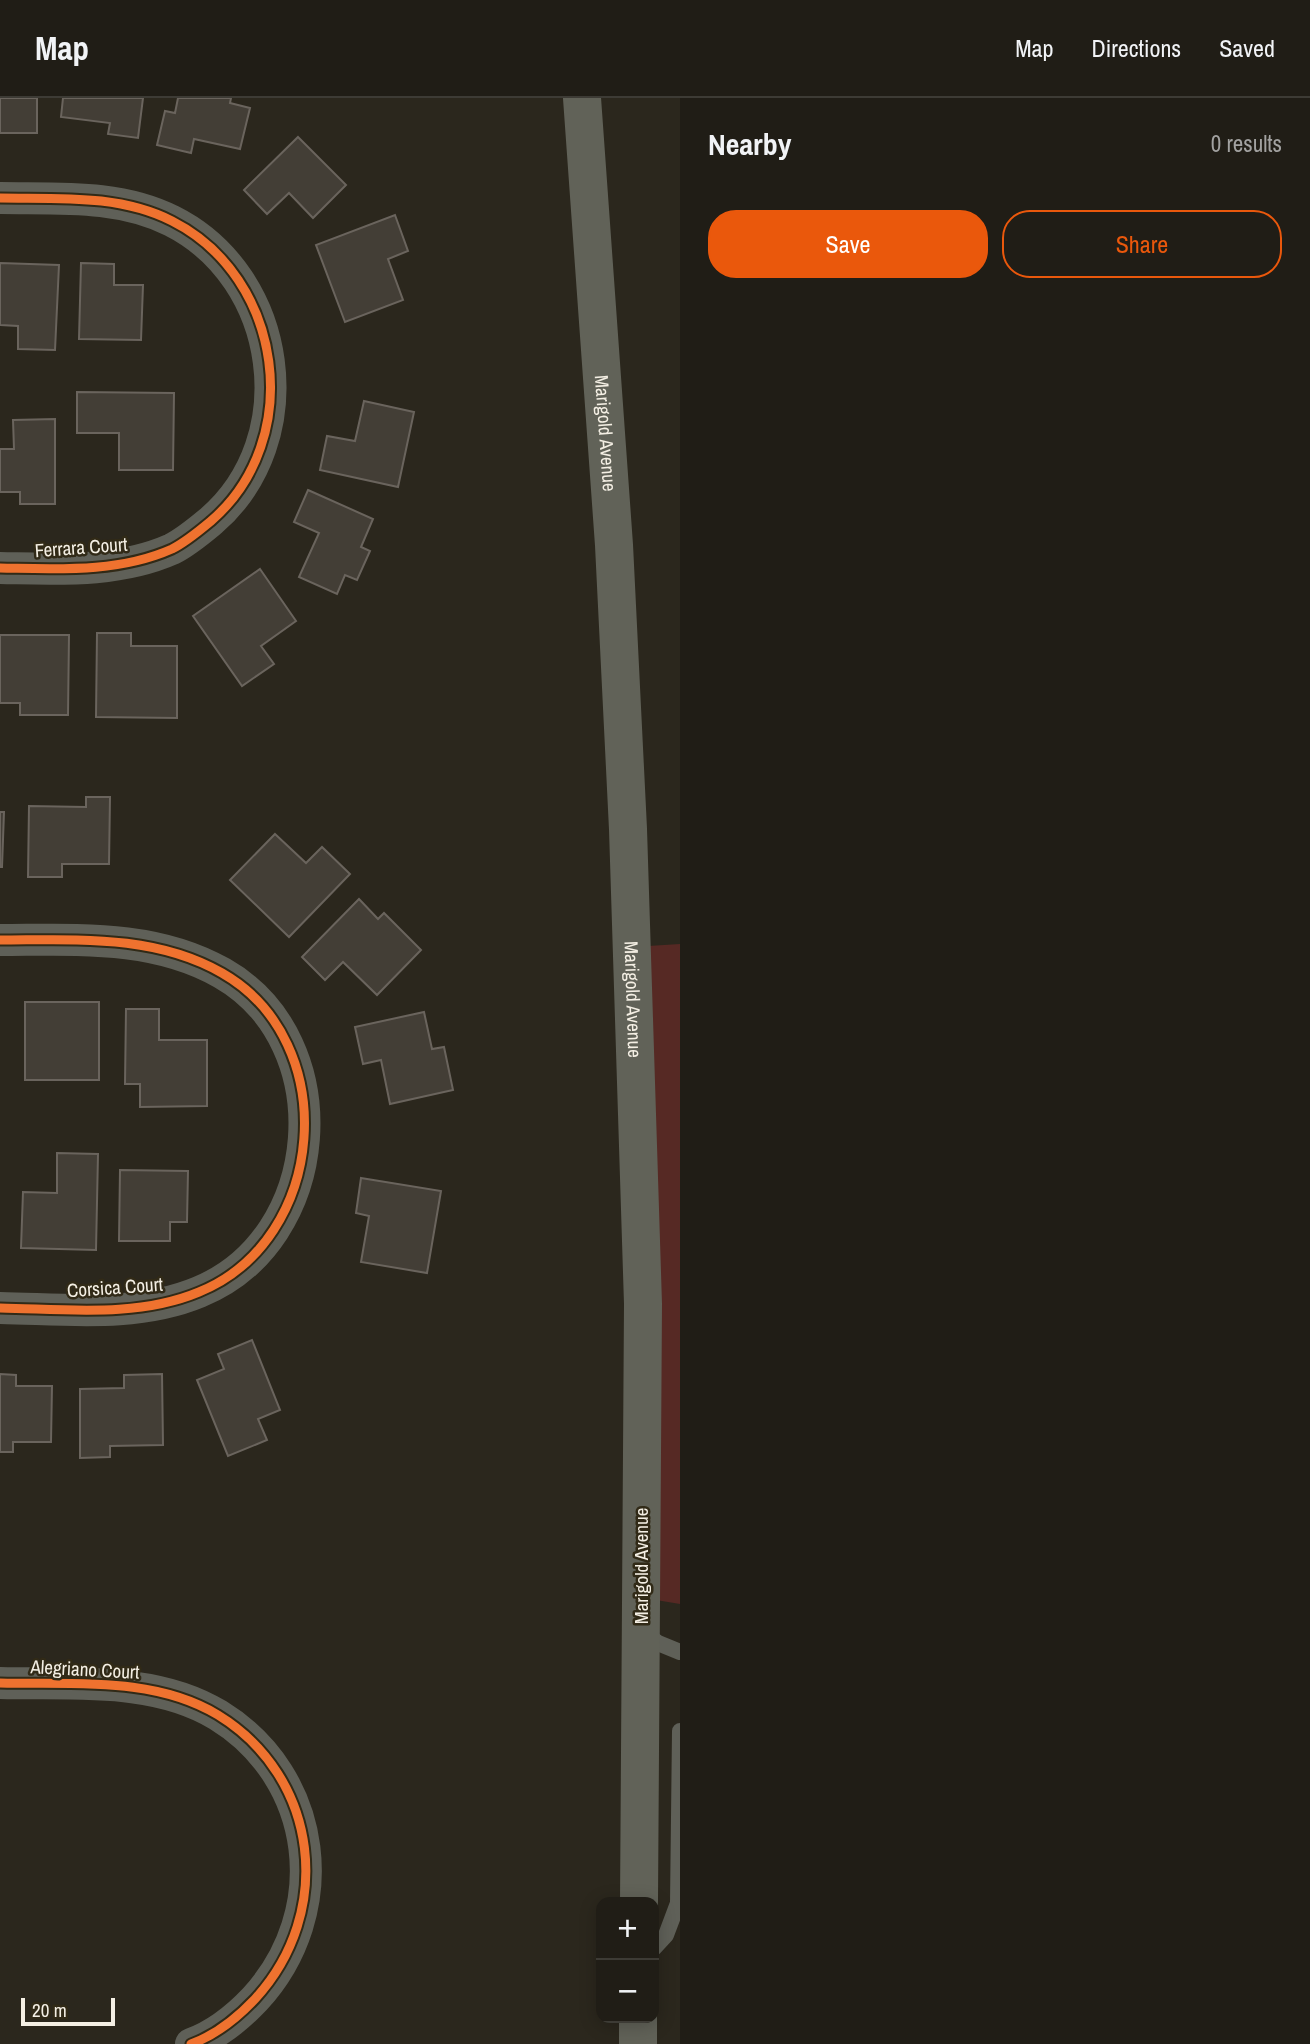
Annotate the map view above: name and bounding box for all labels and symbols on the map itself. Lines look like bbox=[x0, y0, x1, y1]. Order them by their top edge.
street label: Marigold Avenue bbox=[589, 374, 623, 492]
street label: Ferrara Court bbox=[34, 531, 129, 563]
street label: Marigold Avenue bbox=[619, 941, 648, 1058]
street label: Corsica Court bbox=[66, 1271, 165, 1303]
street label: Marigold Avenue bbox=[628, 1508, 654, 1624]
street label: Alegriano Court bbox=[29, 1653, 141, 1685]
scale bar bbox=[21, 1995, 116, 2027]

